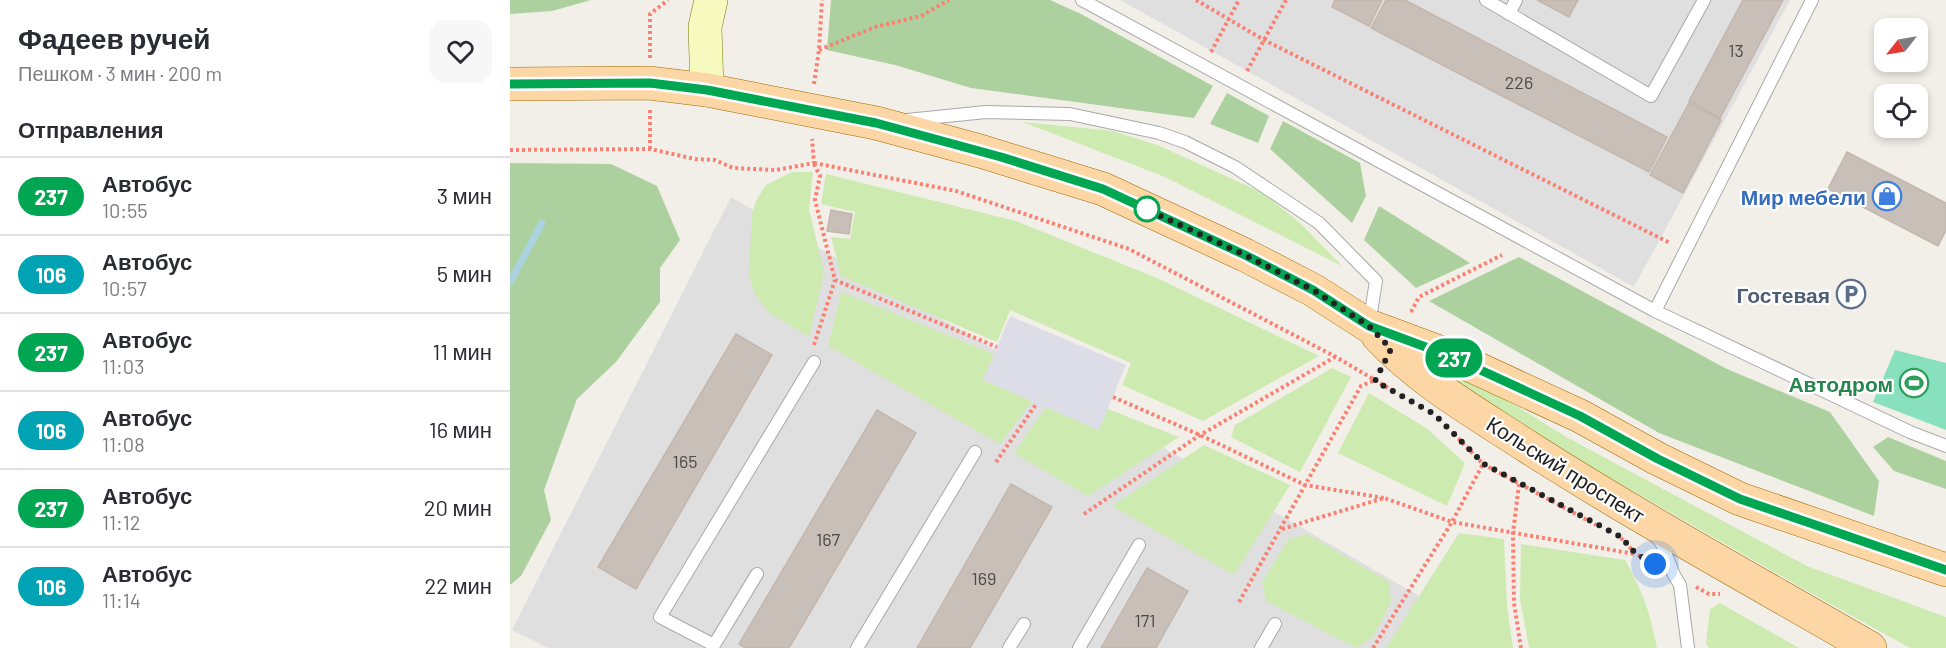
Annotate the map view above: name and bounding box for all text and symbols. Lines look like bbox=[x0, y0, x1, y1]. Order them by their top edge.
north arrow bbox=[1874, 18, 1928, 72]
map controls bbox=[1874, 18, 1928, 138]
button: heart bbox=[429, 20, 492, 83]
text: Фадеев ручей bbox=[18, 21, 211, 55]
house number: 13 bbox=[1728, 39, 1744, 61]
text: Пешком · 3 мин · 200 m bbox=[18, 61, 222, 85]
house number: 226 bbox=[1505, 71, 1533, 93]
button: locate bbox=[1874, 84, 1928, 138]
text: Отправления bbox=[18, 116, 164, 142]
text: Автобус bbox=[102, 170, 192, 196]
shop icon: Мир мебели bbox=[1871, 180, 1903, 212]
text: 3 мин bbox=[437, 182, 492, 208]
text: 237 bbox=[34, 184, 68, 209]
place label: Мир мебели bbox=[1741, 184, 1866, 209]
unlabelled marker bbox=[1134, 196, 1160, 222]
text: 10:55 bbox=[102, 198, 148, 222]
text: Автобус bbox=[102, 248, 192, 274]
text: 5 мин bbox=[437, 260, 492, 286]
text: 106 bbox=[36, 262, 66, 287]
text: 10:57 bbox=[102, 276, 147, 300]
parking icon: Гостевая bbox=[1835, 278, 1867, 310]
place label: Гостевая bbox=[1736, 282, 1830, 307]
text: Автобус bbox=[102, 326, 192, 352]
text: 11 мин bbox=[433, 338, 492, 364]
line badge: 237 bbox=[1420, 338, 1488, 378]
text: 237 bbox=[34, 340, 68, 365]
text: 237 bbox=[1437, 346, 1471, 371]
text: 11:03 bbox=[102, 354, 144, 378]
sports icon: Автодром bbox=[1898, 367, 1930, 399]
place label: Автодром bbox=[1788, 371, 1893, 396]
text: Автобус bbox=[102, 404, 192, 430]
street label: Кольский проспект bbox=[1482, 410, 1650, 528]
text: 16 мин bbox=[429, 416, 492, 442]
text: 106 bbox=[36, 418, 66, 443]
text: 11:08 bbox=[102, 432, 145, 456]
house number: 165 bbox=[673, 450, 697, 472]
text: Автобус bbox=[102, 482, 192, 508]
text: 20 мин bbox=[424, 494, 492, 520]
text: 237 bbox=[34, 496, 68, 521]
text: 11:12 bbox=[102, 510, 141, 534]
house number: 167 bbox=[816, 528, 841, 550]
your location bbox=[1640, 549, 1670, 579]
text: Автобус bbox=[102, 560, 192, 586]
house number: 169 bbox=[972, 567, 996, 589]
text: 22 мин bbox=[424, 572, 492, 598]
text: 106 bbox=[36, 574, 66, 599]
text: 11:14 bbox=[102, 588, 141, 612]
house number: 171 bbox=[1134, 609, 1156, 631]

